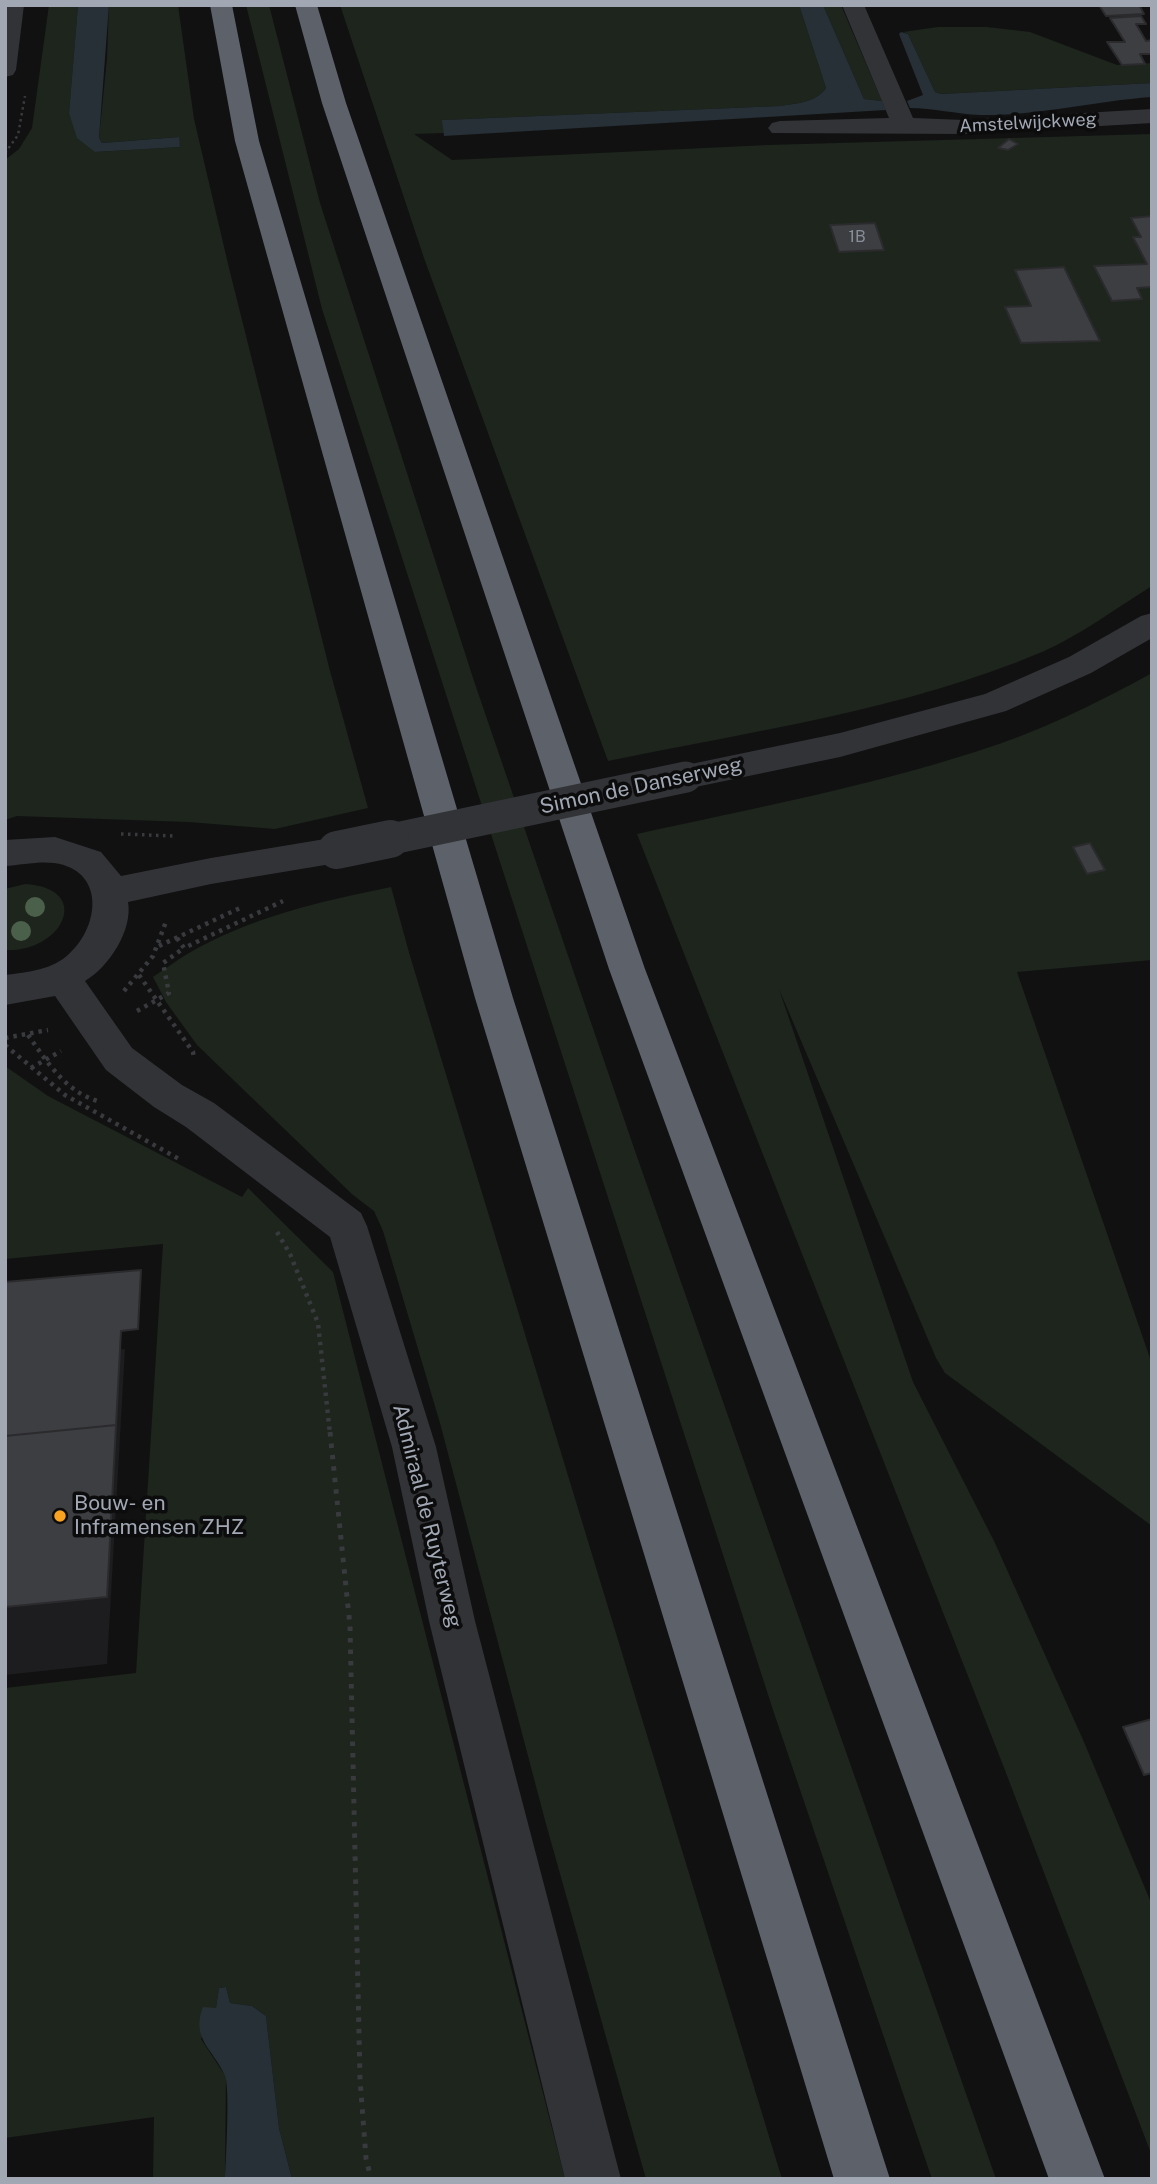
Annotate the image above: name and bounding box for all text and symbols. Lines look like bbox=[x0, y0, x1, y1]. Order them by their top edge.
street label: Amstelwijckweg bbox=[959, 109, 1097, 137]
house number: 1B bbox=[848, 227, 866, 247]
street label: Simon de Danserweg bbox=[537, 752, 745, 820]
street label: Admiraal de Ruyterweg bbox=[387, 1402, 467, 1630]
place label: Bouw- en Inframensen ZHZ bbox=[74, 1491, 244, 1541]
marker: Bouw- en Inframensen ZHZ bbox=[52, 1508, 68, 1524]

